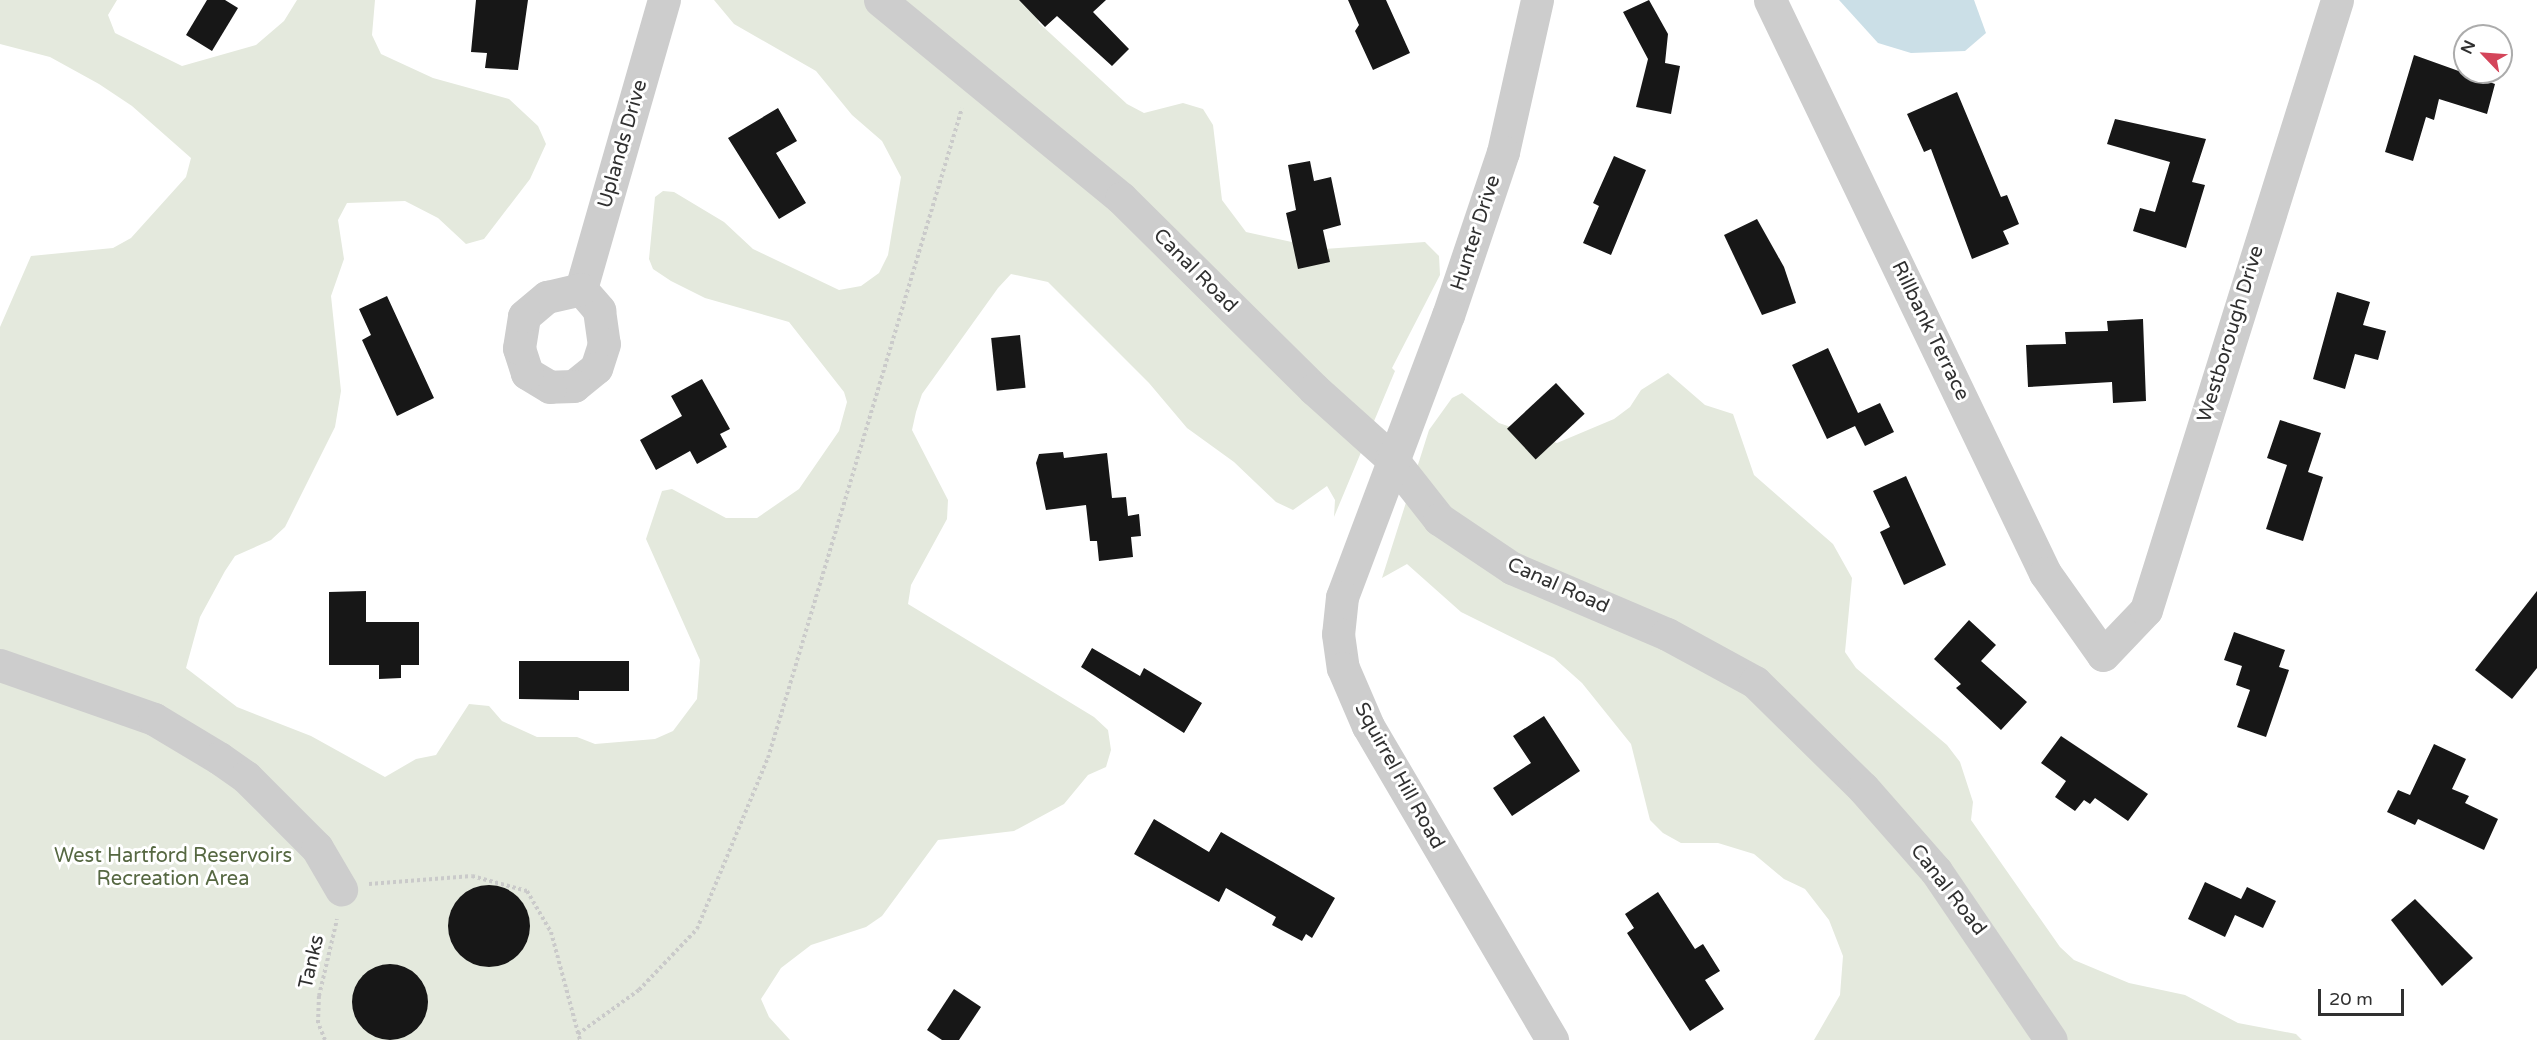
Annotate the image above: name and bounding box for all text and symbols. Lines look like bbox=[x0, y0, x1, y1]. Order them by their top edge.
north arrow bbox=[2453, 24, 2513, 84]
text: N bbox=[2457, 37, 2480, 57]
street label: Uplands Drive bbox=[593, 77, 653, 211]
street label: Hunter Drive bbox=[1446, 172, 1506, 294]
street label: Canal Road bbox=[1148, 224, 1242, 318]
street label: Westborough Drive bbox=[2193, 243, 2269, 425]
street label: Rillbank Terrace bbox=[1886, 257, 1974, 405]
street label: Canal Road bbox=[1503, 553, 1613, 619]
street label: Squirrel Hill Road bbox=[1349, 698, 1449, 854]
street label: Canal Road bbox=[1905, 840, 1991, 940]
park label: West Hartford Reservoirs Recreation Area bbox=[54, 844, 292, 891]
street label: Tanks bbox=[294, 933, 330, 991]
scale bar bbox=[2321, 977, 2406, 1015]
text: 20 m bbox=[2329, 988, 2373, 1010]

